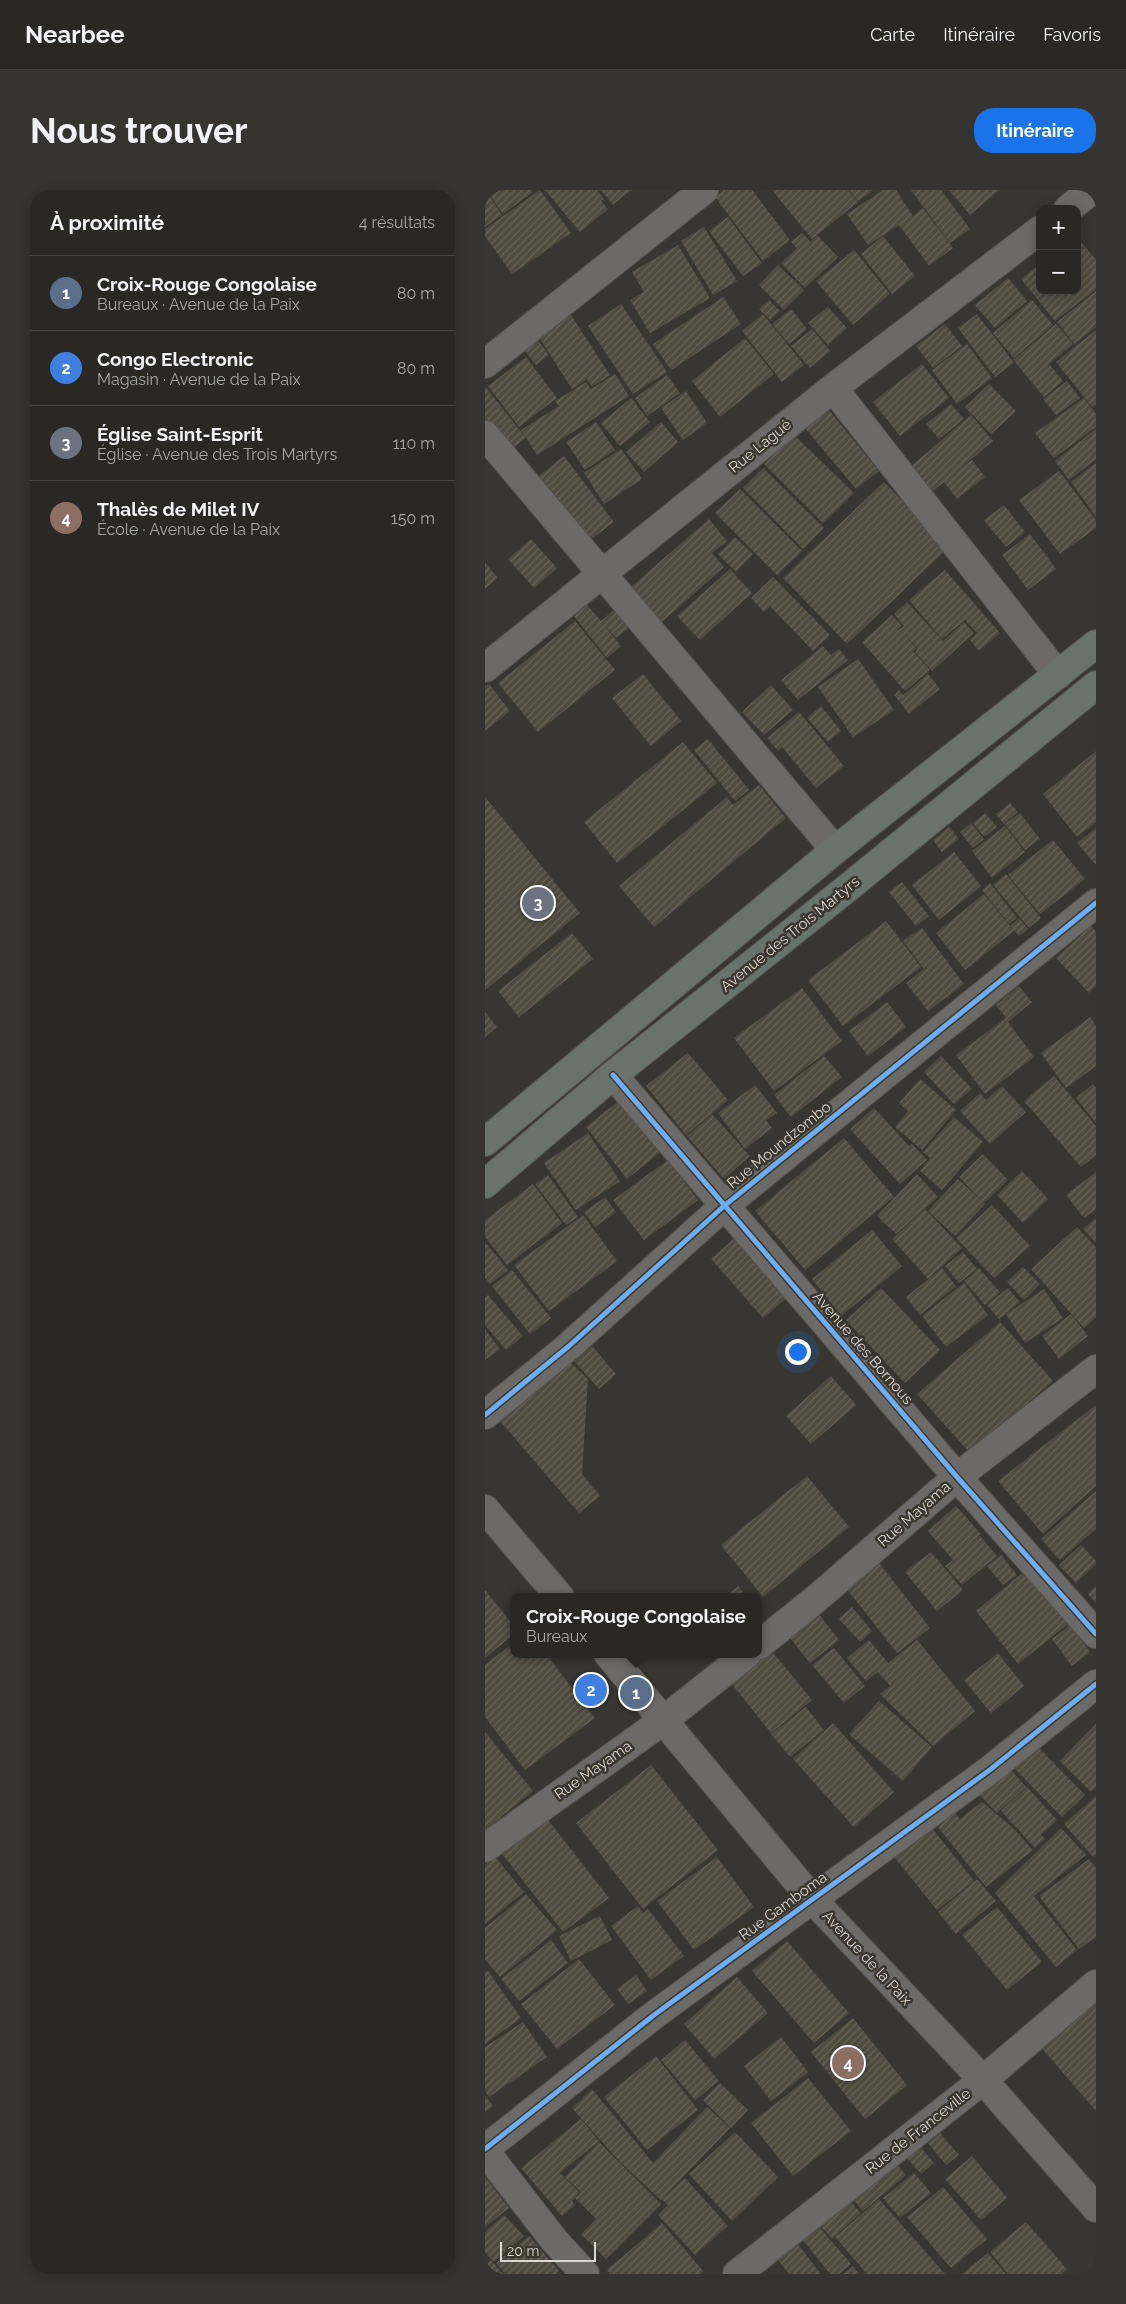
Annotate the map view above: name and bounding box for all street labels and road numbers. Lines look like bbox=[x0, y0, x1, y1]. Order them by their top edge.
street label: Rue Lagué bbox=[725, 415, 795, 477]
street label: Avenue des Trois Martyrs bbox=[717, 872, 863, 996]
street label: Rue Moundzombo bbox=[723, 1098, 835, 1192]
street label: Avenue des Bornous bbox=[809, 1288, 917, 1408]
street label: Rue Mayama bbox=[874, 1478, 954, 1550]
street label: Rue Mayama bbox=[551, 1737, 635, 1803]
street label: Rue Gamboma bbox=[736, 1868, 830, 1944]
street label: Avenue de la Paix bbox=[819, 1907, 916, 2009]
street label: Rue de Franceville bbox=[862, 2084, 974, 2178]

